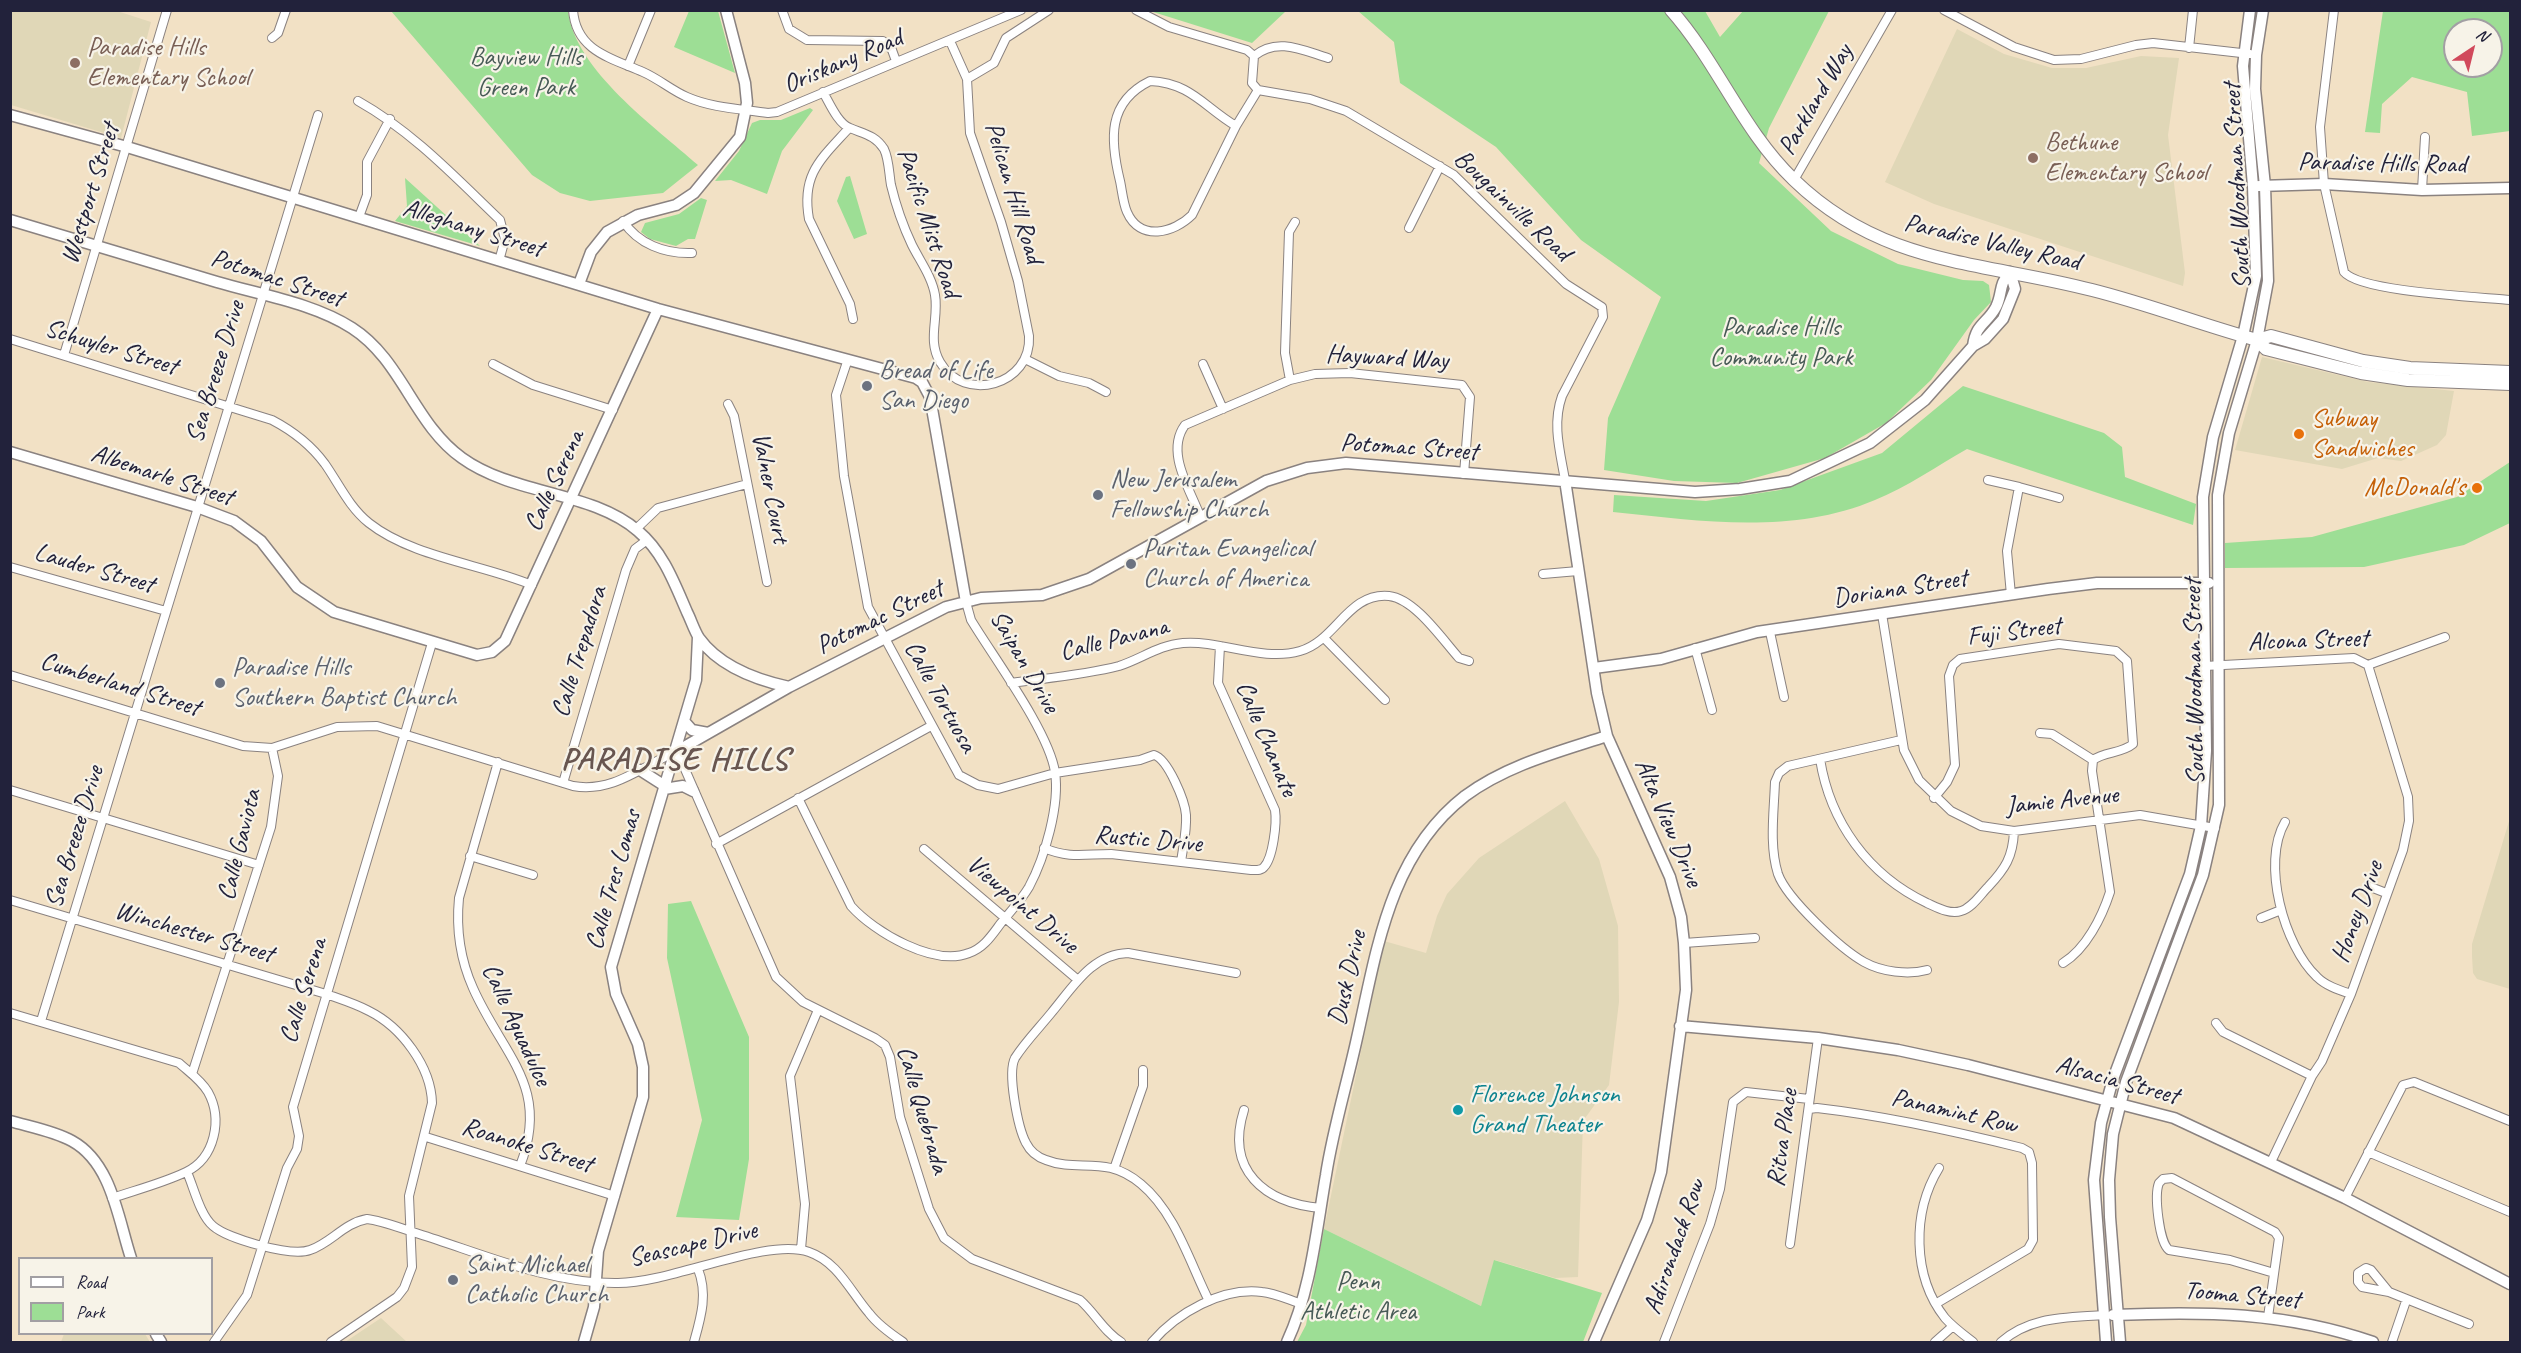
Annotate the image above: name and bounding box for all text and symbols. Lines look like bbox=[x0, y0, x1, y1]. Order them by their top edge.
north arrow bbox=[2443, 18, 2503, 78]
street label: Oriskany Road bbox=[779, 23, 907, 101]
text: N bbox=[2472, 24, 2492, 46]
place label: Paradise Hills Elementary School bbox=[87, 32, 249, 94]
street label: Parkland Way bbox=[1772, 39, 1860, 161]
park label: Bayview Hills Green Park bbox=[470, 42, 582, 104]
marker: Paradise Hills Elementary School bbox=[68, 56, 82, 70]
street label: South Woodman Street bbox=[2217, 82, 2259, 290]
street label: Pelican Hill Road bbox=[977, 119, 1049, 267]
street label: Westport Street bbox=[55, 120, 127, 268]
place label: Bethune Elementary School bbox=[2045, 127, 2207, 188]
street label: Pacific Mist Road bbox=[889, 144, 967, 302]
street label: Bougainville Road bbox=[1447, 144, 1577, 268]
street label: Paradise Hills Road bbox=[2298, 147, 2466, 181]
marker: Bethune Elementary School bbox=[2026, 151, 2040, 165]
street label: Alleghany Street bbox=[399, 193, 547, 265]
street label: Paradise Valley Road bbox=[1901, 208, 2083, 278]
street label: Potomac Street bbox=[207, 243, 347, 315]
street label: Sea Breeze Drive bbox=[180, 297, 252, 447]
park label: Paradise Hills Community Park bbox=[1709, 312, 1853, 374]
street label: Schuyler Street bbox=[41, 313, 181, 383]
street label: Hayward Way bbox=[1325, 339, 1449, 377]
place label: Bread of Life San Diego bbox=[879, 355, 993, 416]
marker: Bread of Life San Diego bbox=[860, 379, 874, 393]
place label: Subway Sandwiches bbox=[2311, 403, 2413, 464]
street label: Calle Serena bbox=[518, 426, 592, 536]
marker: Subway Sandwiches bbox=[2292, 427, 2306, 441]
street label: Potomac Street bbox=[1339, 428, 1479, 468]
street label: Valner Court bbox=[744, 430, 796, 546]
street label: Albemarle Street bbox=[87, 438, 237, 514]
place label: New Jerusalem Fellowship Church bbox=[1110, 464, 1268, 526]
place label: McDonald's bbox=[2364, 472, 2465, 504]
marker: McDonald's bbox=[2470, 481, 2484, 495]
marker: New Jerusalem Fellowship Church bbox=[1091, 488, 1105, 502]
place label: Puritan Evangelical Church of America bbox=[1143, 533, 1312, 594]
street label: Lauder Street bbox=[31, 537, 157, 601]
marker: Puritan Evangelical Church of America bbox=[1124, 557, 1138, 571]
street label: Doriana Street bbox=[1831, 563, 1969, 615]
street label: Potomac Street bbox=[811, 574, 949, 662]
street label: South Woodman Street bbox=[2178, 579, 2212, 785]
street label: Calle Trepadora bbox=[545, 583, 615, 721]
street label: Saipan Drive bbox=[982, 605, 1066, 719]
street label: Fuji Street bbox=[1965, 611, 2063, 653]
street label: Calle Pavana bbox=[1057, 612, 1171, 668]
street label: Alcona Street bbox=[2247, 623, 2369, 659]
street label: Calle Tortuosa bbox=[897, 636, 983, 758]
street label: Cumberland Street bbox=[36, 646, 204, 724]
place label: Paradise Hills Southern Baptist Church bbox=[232, 652, 456, 714]
marker: Paradise Hills Southern Baptist Church bbox=[213, 676, 227, 690]
street label: Calle Chanate bbox=[1228, 677, 1304, 801]
district label: PARADISE HILLS bbox=[562, 742, 788, 780]
street label: Alta View Drive bbox=[1627, 754, 1709, 892]
street label: Sea Breeze Drive bbox=[39, 762, 111, 912]
street label: Jamie Avenue bbox=[2004, 780, 2120, 822]
street label: Calle Gaviota bbox=[211, 786, 269, 904]
street label: Calle Tres Lomas bbox=[579, 806, 649, 954]
street label: Rustic Drive bbox=[1093, 820, 1203, 860]
street label: Viewpoint Drive bbox=[960, 849, 1084, 961]
street label: Honey Drive bbox=[2325, 857, 2391, 967]
street label: Winchester Street bbox=[111, 895, 277, 971]
street label: Dusk Drive bbox=[1322, 928, 1374, 1028]
street label: Calle Serena bbox=[273, 935, 335, 1047]
street label: Calle Aguadulce bbox=[474, 959, 558, 1091]
street label: Calle Quebrada bbox=[889, 1043, 955, 1177]
street label: Alsacia Street bbox=[2052, 1050, 2182, 1112]
place label: Florence Johnson Grand Theater bbox=[1470, 1079, 1620, 1140]
street label: Panamint Row bbox=[1888, 1082, 2020, 1142]
street label: Ritva Place bbox=[1761, 1087, 1805, 1189]
marker: Florence Johnson Grand Theater bbox=[1451, 1103, 1465, 1117]
street label: Roanoke Street bbox=[458, 1111, 596, 1181]
street label: Adirondack Row bbox=[1637, 1176, 1713, 1318]
street label: Seascape Drive bbox=[626, 1215, 760, 1275]
place label: Saint Michael Catholic Church bbox=[465, 1249, 608, 1310]
legend bbox=[18, 1257, 213, 1335]
park label: Penn Athletic Area bbox=[1300, 1266, 1416, 1328]
text: Road bbox=[76, 1271, 106, 1293]
marker: Saint Michael Catholic Church bbox=[446, 1273, 460, 1287]
street label: Tooma Street bbox=[2183, 1275, 2301, 1317]
text: Park bbox=[76, 1301, 105, 1323]

